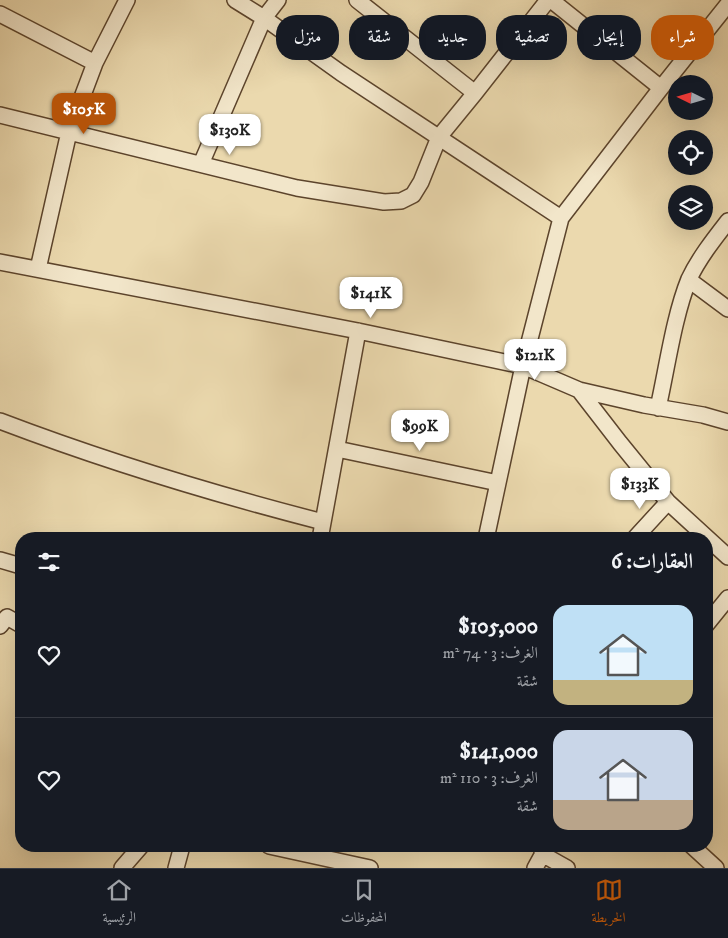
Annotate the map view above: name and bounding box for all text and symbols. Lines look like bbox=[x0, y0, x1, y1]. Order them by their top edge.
chip: منزل bbox=[276, 15, 339, 60]
chip: شقة bbox=[349, 15, 409, 60]
chip: جديد bbox=[419, 15, 486, 60]
chip: تصفية bbox=[496, 15, 567, 60]
chip: إيجار bbox=[577, 15, 641, 60]
chip: شراء bbox=[651, 15, 714, 60]
north arrow bbox=[668, 75, 712, 120]
map controls bbox=[668, 75, 713, 230]
pin: $105K bbox=[49, 92, 119, 135]
text: $105K bbox=[63, 99, 105, 119]
pin: $130K bbox=[195, 114, 265, 156]
text: $130K bbox=[210, 120, 250, 140]
button: locate bbox=[668, 130, 713, 175]
button: layers bbox=[668, 185, 713, 230]
pin: $141K bbox=[336, 276, 406, 319]
text: $141K bbox=[351, 283, 391, 303]
pin: $121K bbox=[500, 338, 570, 381]
text: $121K bbox=[515, 345, 555, 365]
pin: $99K bbox=[390, 410, 450, 452]
text: $99K bbox=[402, 416, 438, 436]
pin: $133K bbox=[605, 468, 675, 510]
text: $133K bbox=[621, 474, 659, 494]
icon: filters bbox=[35, 548, 63, 576]
text: العقارات: 6 bbox=[611, 549, 693, 575]
text: $105,000 bbox=[458, 614, 538, 640]
icon: home bbox=[593, 625, 653, 685]
icon: heart bbox=[35, 641, 63, 669]
text: الغرف: 3 · 74 m² bbox=[443, 643, 538, 663]
text: شقة bbox=[517, 671, 538, 691]
text: $141,000 bbox=[459, 739, 538, 765]
icon: home bbox=[593, 750, 653, 810]
icon: heart bbox=[35, 766, 63, 794]
text: الغرف: 3 · 110 m² bbox=[440, 768, 538, 788]
text: شقة bbox=[517, 796, 538, 816]
tab: الرئيسية bbox=[102, 876, 136, 931]
tab: المحفوظات bbox=[341, 876, 387, 931]
tab: الخريطة bbox=[592, 876, 626, 931]

